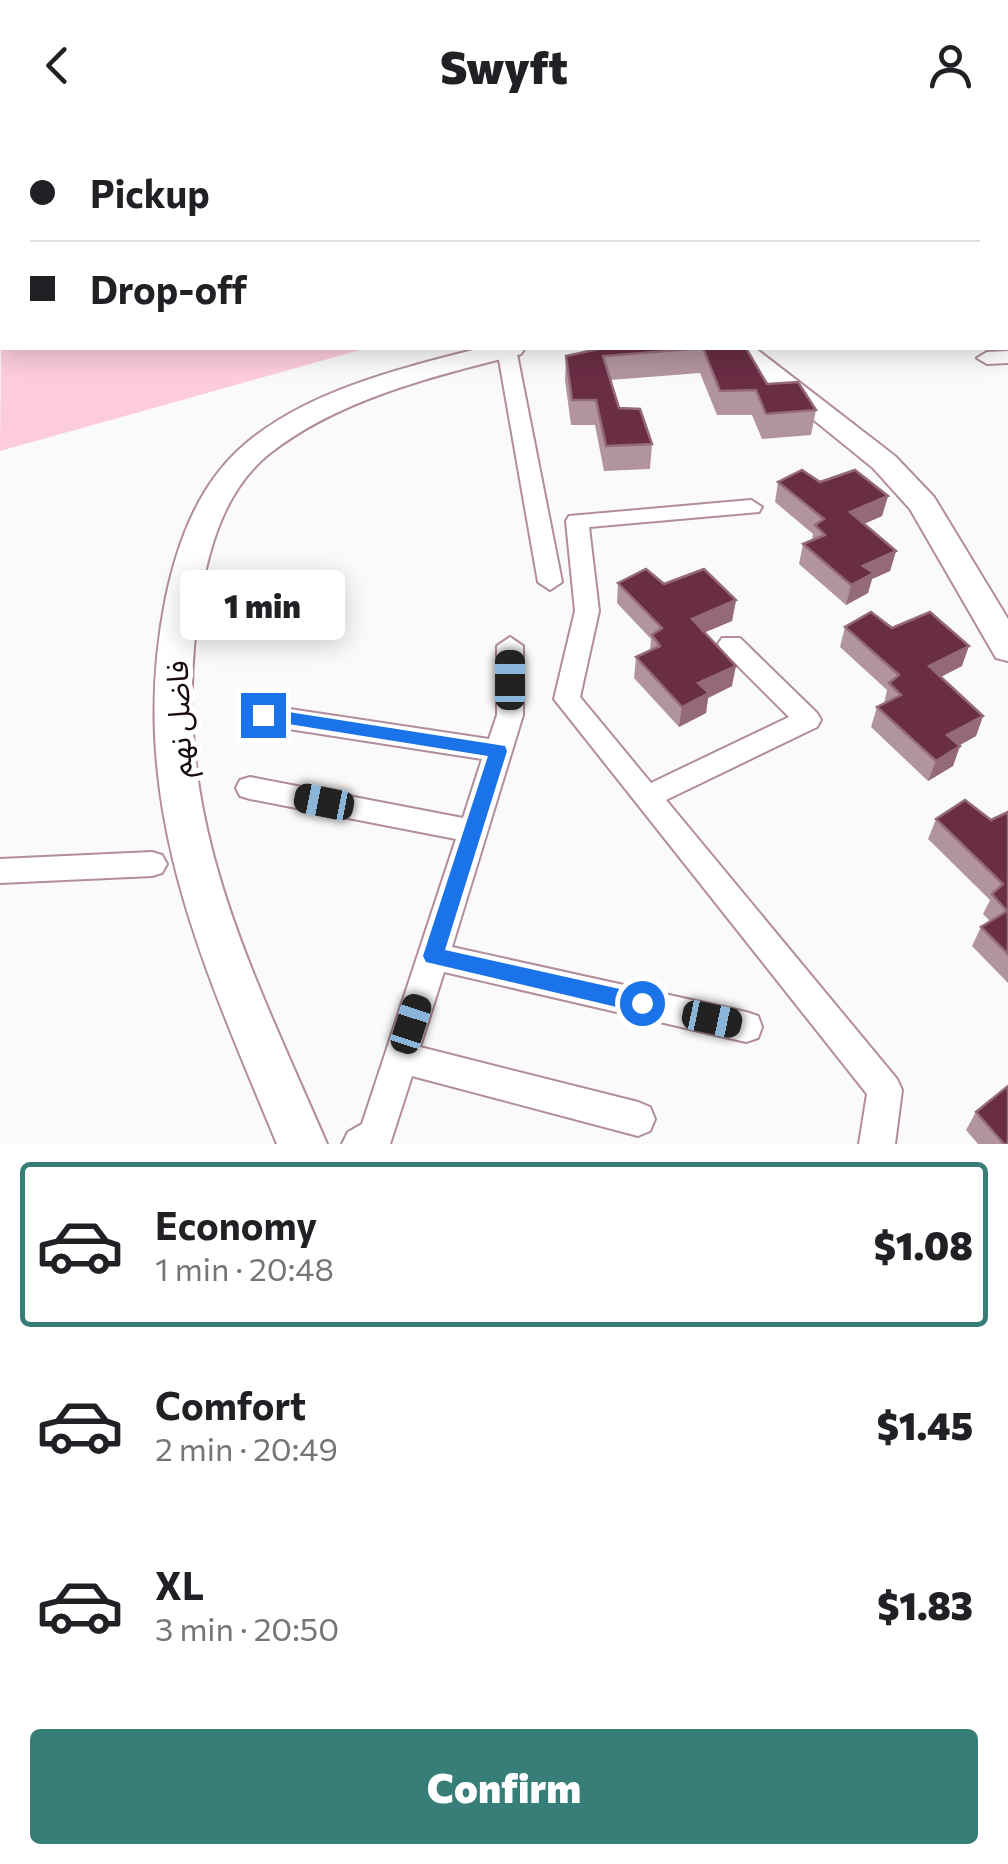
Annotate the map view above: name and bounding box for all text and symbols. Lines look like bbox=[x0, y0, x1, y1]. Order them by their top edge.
icon: back bbox=[30, 38, 85, 93]
text: Swyft bbox=[440, 38, 568, 93]
icon: person bbox=[923, 38, 978, 93]
text: Pickup bbox=[90, 169, 210, 216]
text: Drop-off bbox=[90, 265, 247, 312]
callout: 1 min bbox=[180, 570, 346, 640]
text: 1 min bbox=[224, 585, 301, 625]
car bbox=[495, 650, 525, 710]
street label: فاضل نهم bbox=[156, 660, 205, 778]
route end bbox=[241, 693, 286, 738]
car bbox=[292, 782, 356, 822]
route start bbox=[620, 981, 665, 1026]
car bbox=[387, 991, 435, 1057]
car bbox=[680, 998, 744, 1040]
icon: car bbox=[35, 1200, 125, 1290]
text: Economy bbox=[155, 1201, 317, 1248]
text: $1.08 bbox=[874, 1221, 973, 1268]
text: 1 min · 20:48 bbox=[155, 1248, 334, 1288]
icon: car bbox=[35, 1380, 125, 1470]
text: Comfort bbox=[155, 1381, 306, 1428]
text: $1.45 bbox=[877, 1401, 973, 1448]
text: 2 min · 20:49 bbox=[155, 1428, 338, 1468]
icon: car bbox=[35, 1560, 125, 1650]
text: XL bbox=[155, 1561, 204, 1608]
text: $1.83 bbox=[877, 1581, 973, 1628]
text: 3 min · 20:50 bbox=[155, 1608, 339, 1648]
button: Confirm bbox=[30, 1729, 978, 1844]

